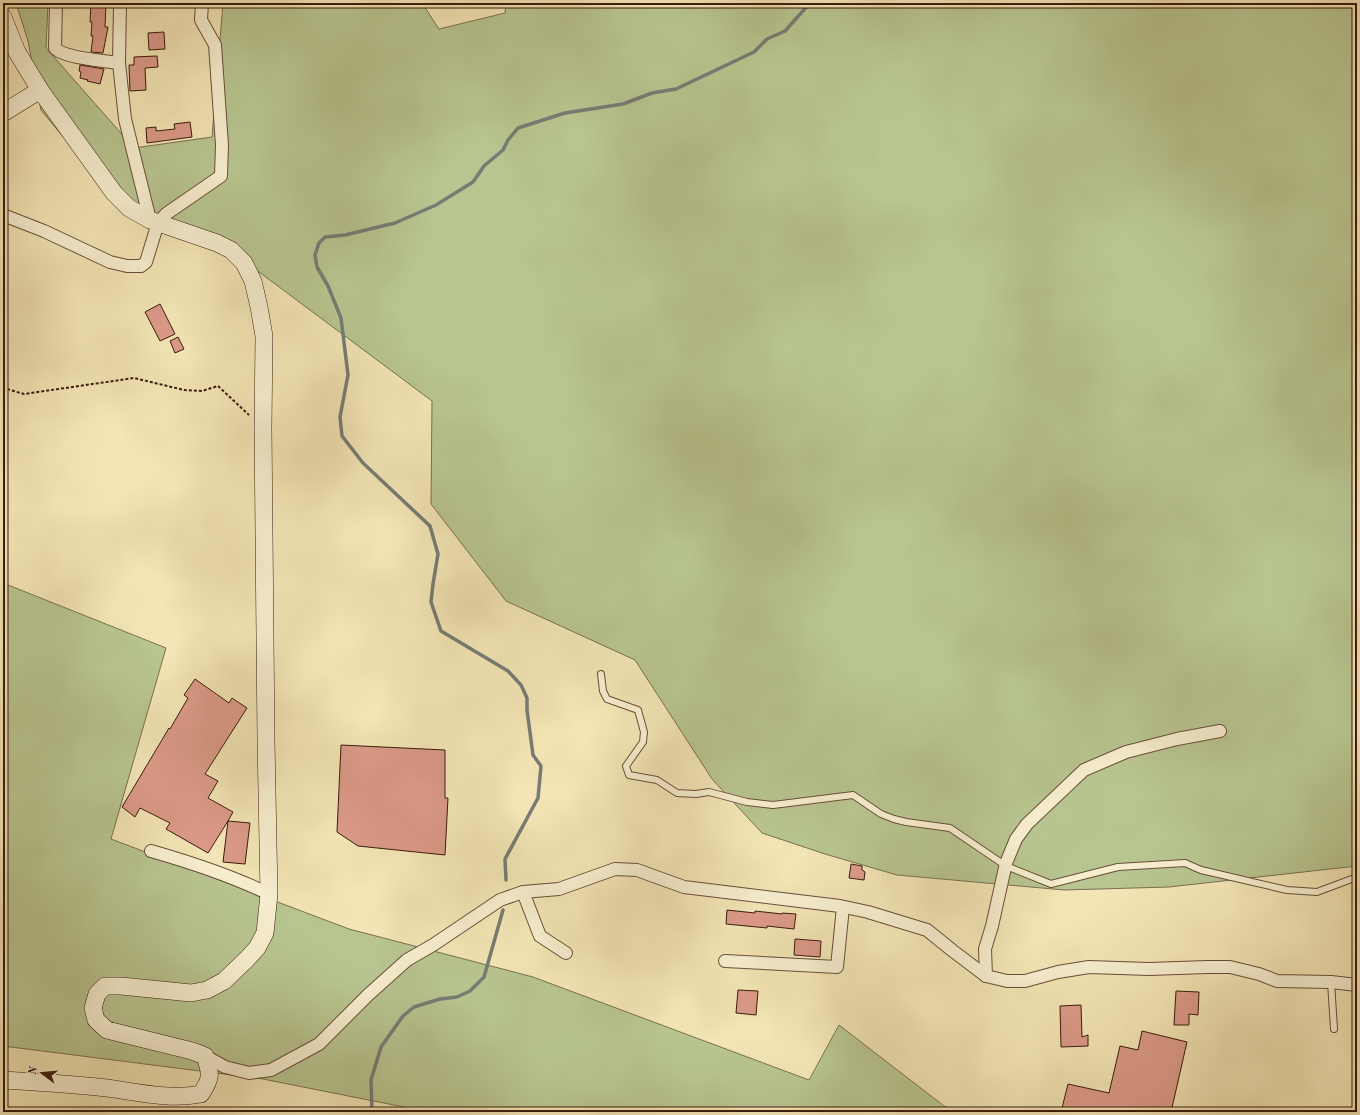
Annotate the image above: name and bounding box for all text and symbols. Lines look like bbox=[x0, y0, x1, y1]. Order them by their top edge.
north arrow bbox=[22, 1053, 62, 1093]
text: N bbox=[27, 1065, 40, 1076]

